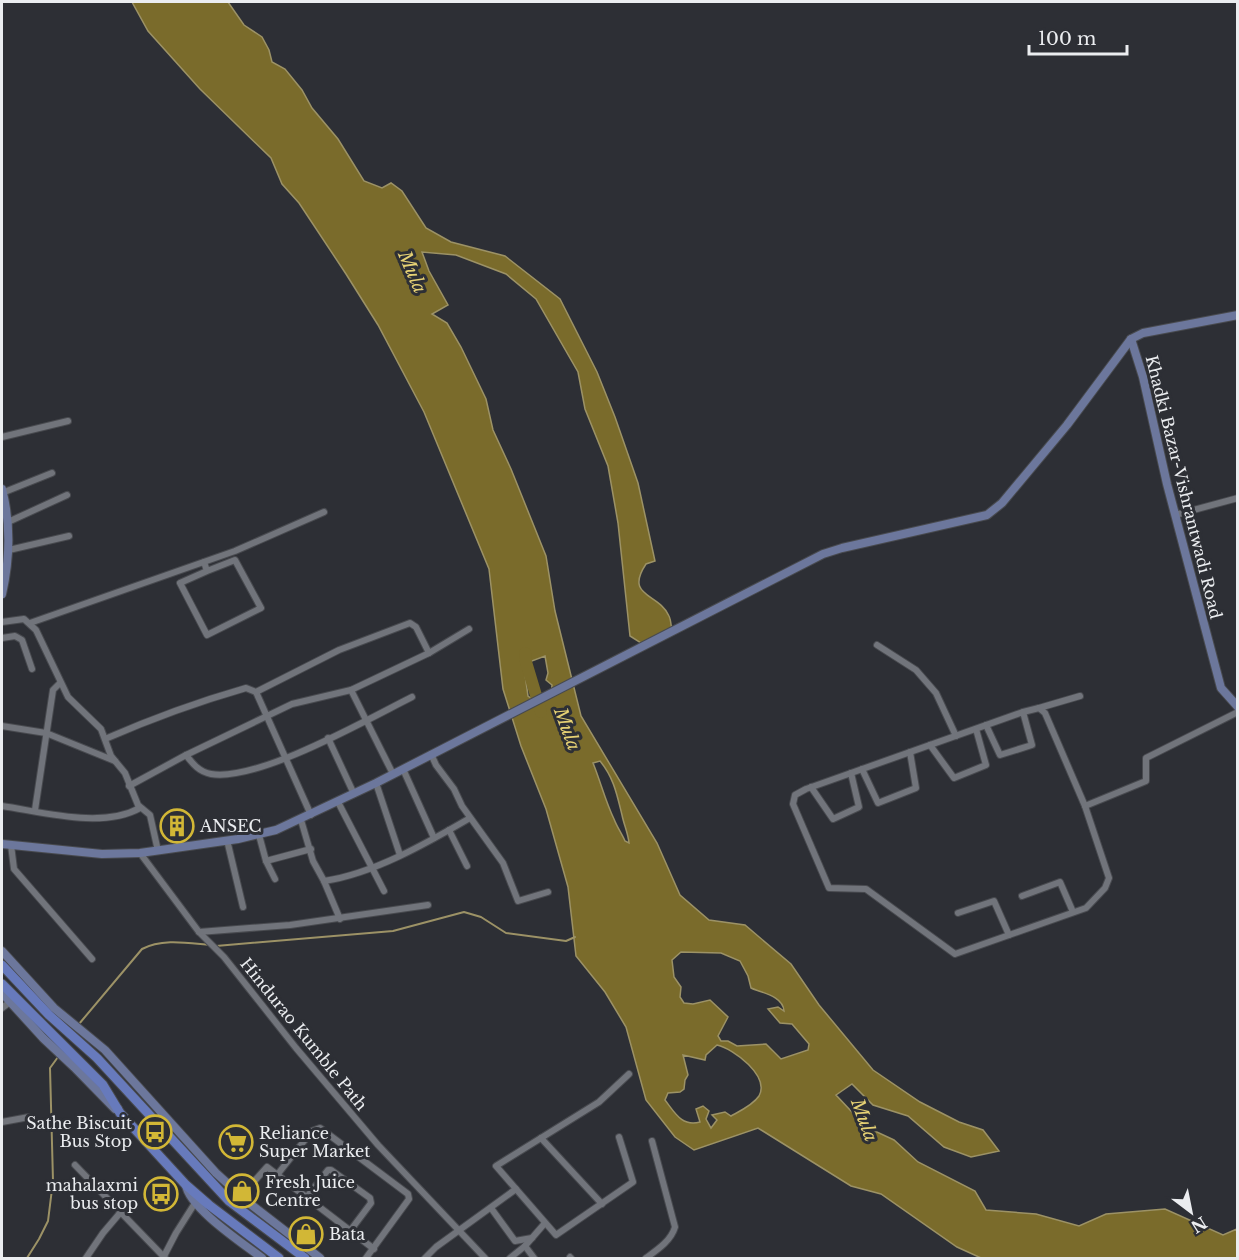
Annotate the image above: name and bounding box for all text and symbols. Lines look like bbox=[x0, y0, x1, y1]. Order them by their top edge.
scale bar bbox=[1029, 18, 1126, 56]
text: 100 m bbox=[1038, 28, 1096, 50]
water label: Mula bbox=[393, 246, 431, 297]
street label: Khadki Bazar-Vishrantwadi Road bbox=[1141, 353, 1227, 621]
water label: Mula bbox=[549, 703, 585, 754]
building icon: ANSEC bbox=[159, 808, 195, 844]
place label: ANSEC bbox=[199, 816, 261, 836]
street label: Hindurao Kumble Path bbox=[236, 954, 372, 1114]
water label: Mula bbox=[846, 1094, 882, 1145]
place label: Sathe Biscuit Bus Stop bbox=[26, 1113, 132, 1151]
bus stop icon: Sathe Biscuit Bus Stop bbox=[137, 1114, 173, 1150]
place label: Reliance Super Market bbox=[259, 1123, 370, 1161]
supermarket icon: Reliance Super Market bbox=[218, 1124, 254, 1160]
place label: Fresh Juice Centre bbox=[265, 1172, 355, 1210]
shop icon: Fresh Juice Centre bbox=[224, 1173, 260, 1209]
place label: mahalaxmi bus stop bbox=[46, 1175, 139, 1213]
bus stop icon: mahalaxmi bus stop bbox=[143, 1176, 179, 1212]
north arrow bbox=[1161, 1182, 1221, 1242]
text: N bbox=[1187, 1212, 1211, 1237]
shop icon: Bata bbox=[288, 1216, 324, 1252]
place label: Bata bbox=[329, 1224, 365, 1244]

